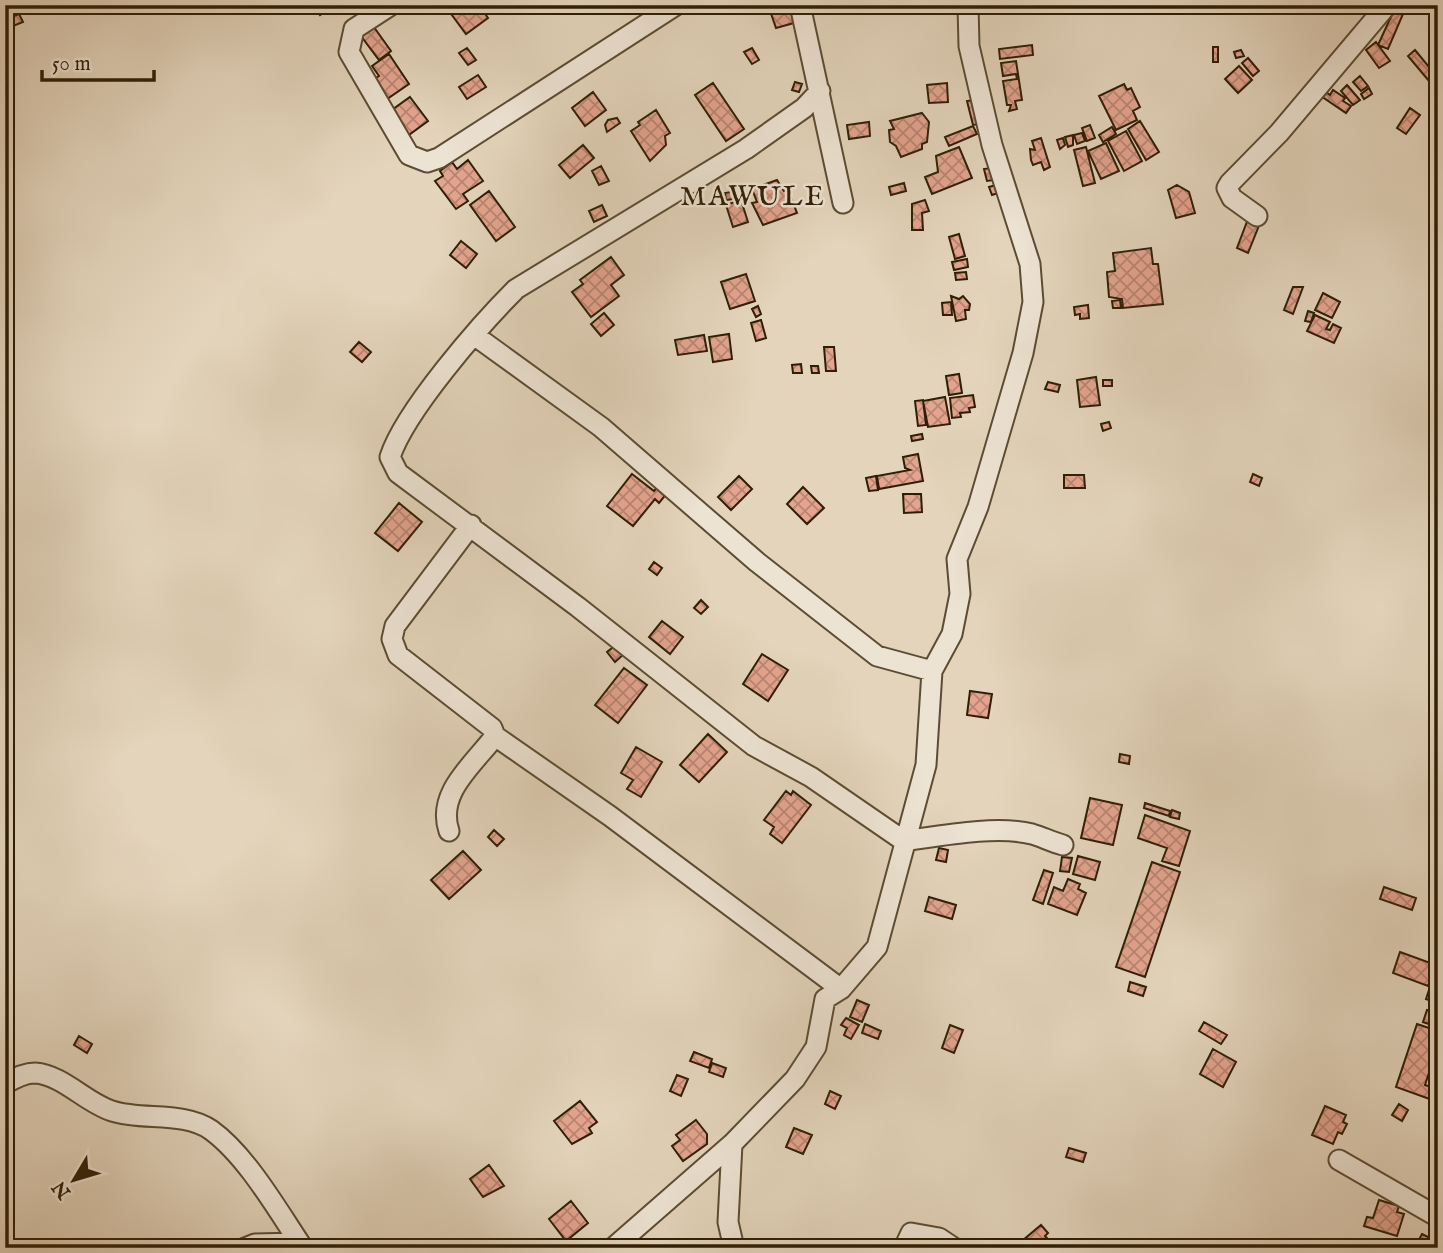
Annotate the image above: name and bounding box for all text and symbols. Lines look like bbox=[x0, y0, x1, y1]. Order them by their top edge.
scale bar bbox=[42, 38, 154, 82]
text: 50 m bbox=[52, 51, 91, 78]
district label: MAWULE bbox=[680, 180, 826, 215]
north arrow bbox=[38, 1144, 108, 1214]
text: N bbox=[47, 1175, 77, 1204]

